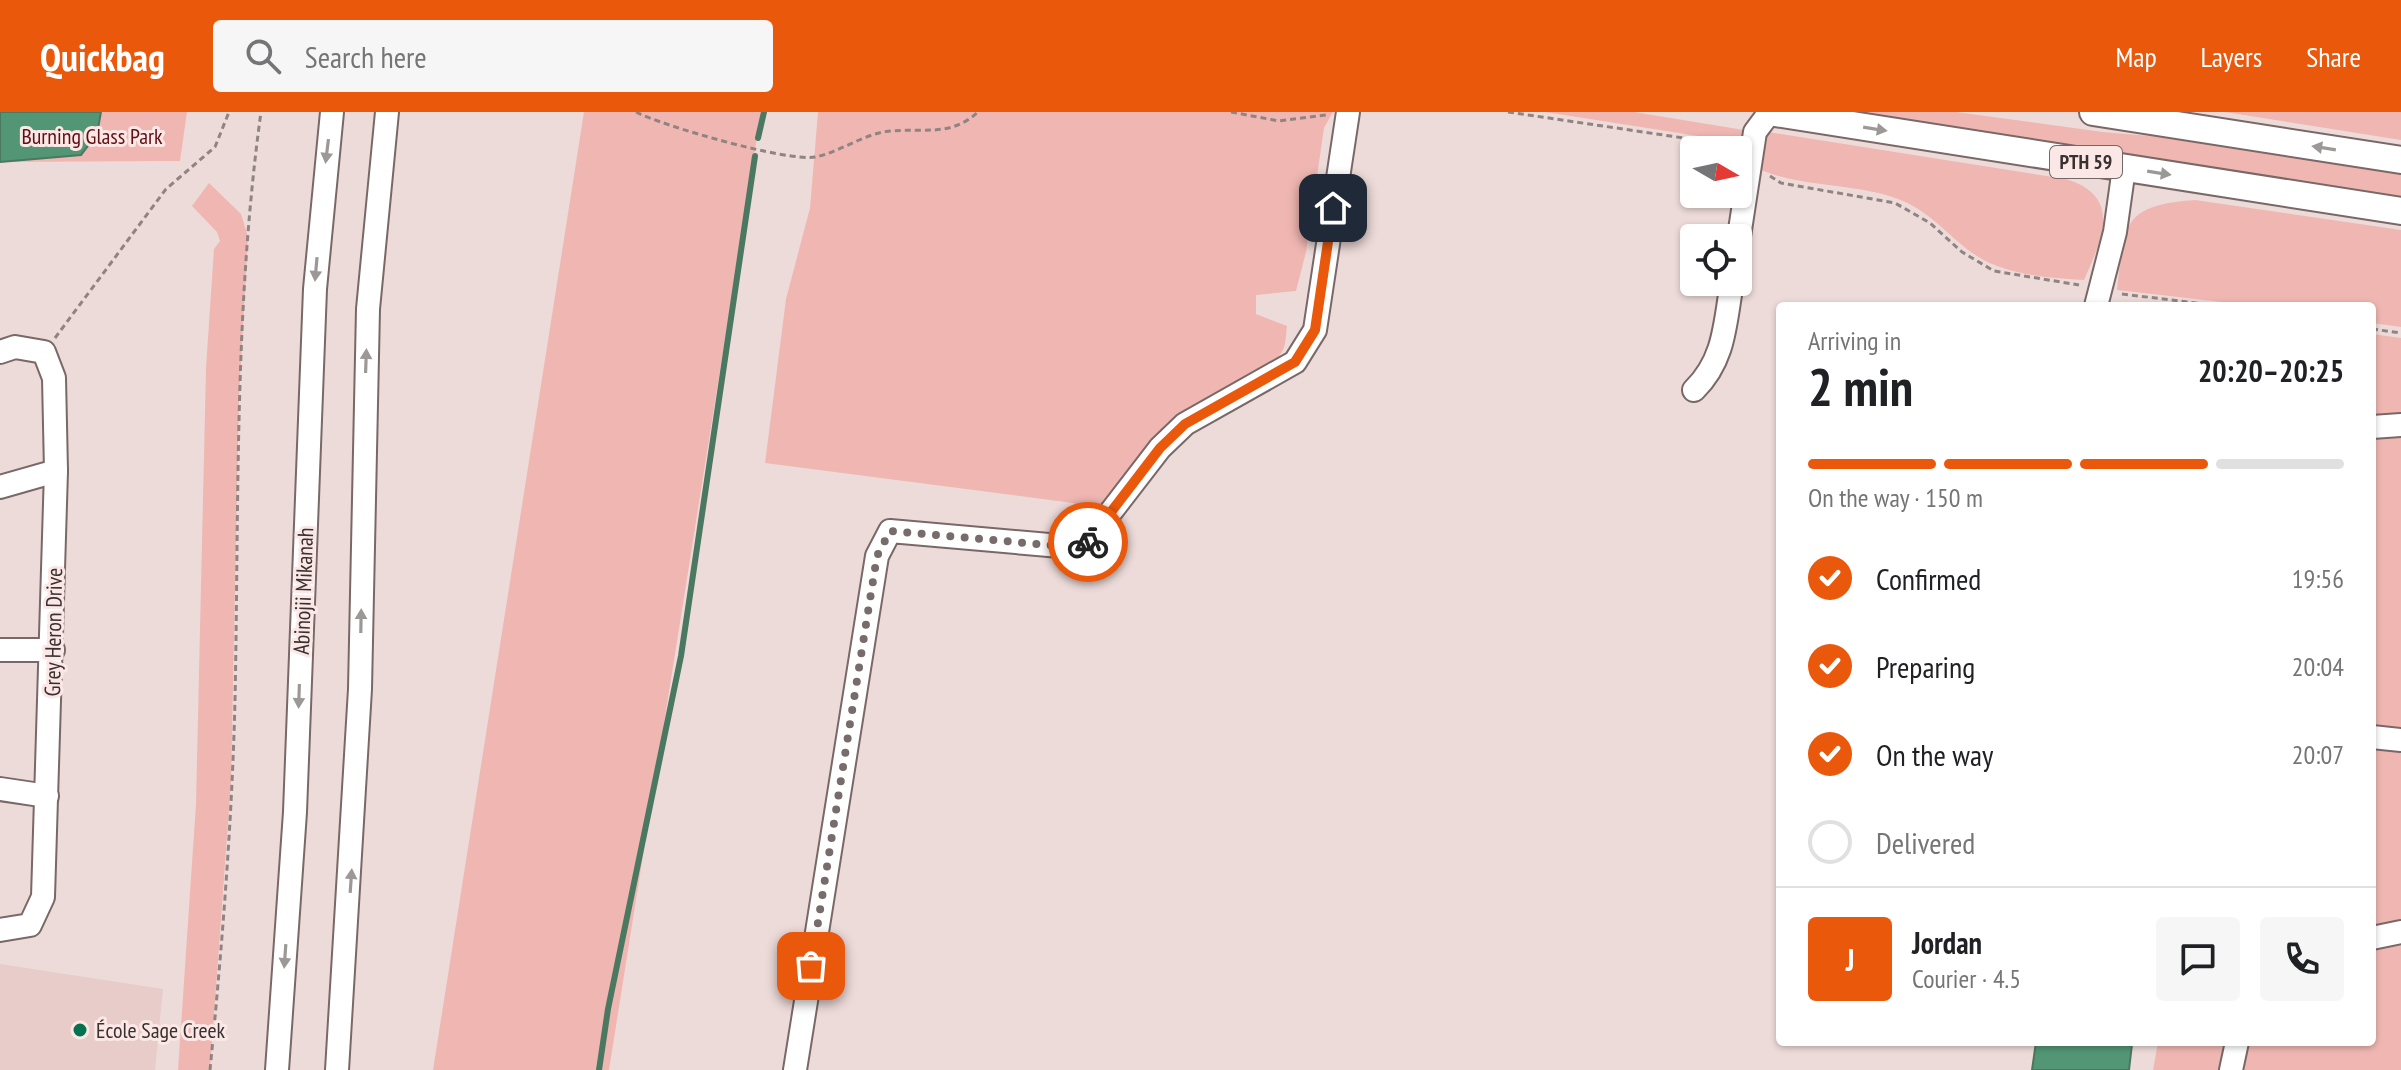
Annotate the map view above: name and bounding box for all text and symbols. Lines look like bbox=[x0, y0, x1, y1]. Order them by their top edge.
search box bbox=[213, 20, 773, 92]
text: Quickbag bbox=[40, 32, 165, 81]
icon: search bbox=[241, 34, 285, 78]
text: Search here bbox=[305, 37, 427, 76]
text: Map bbox=[2115, 38, 2157, 75]
text: Layers bbox=[2201, 38, 2262, 75]
text: Share bbox=[2306, 38, 2361, 75]
park label: Burning Glass Park bbox=[21, 122, 163, 150]
one-way arrow bbox=[1863, 123, 1888, 135]
north arrow bbox=[1680, 136, 1752, 208]
map controls bbox=[1680, 136, 1752, 296]
one-way arrow bbox=[321, 139, 334, 164]
one-way arrow bbox=[2311, 141, 2336, 154]
road number: PTH 59 bbox=[2050, 146, 2122, 178]
one-way arrow bbox=[2147, 167, 2172, 180]
pin bbox=[1299, 174, 1367, 242]
icon: home bbox=[1311, 186, 1355, 230]
button: locate bbox=[1680, 224, 1752, 296]
one-way arrow bbox=[309, 257, 322, 282]
text: Arriving in bbox=[1808, 324, 1901, 357]
one-way arrow bbox=[360, 348, 373, 373]
text: 20:20–20:25 bbox=[2198, 351, 2344, 390]
text: 2 min bbox=[1808, 353, 1913, 420]
text: On the way · 150 m bbox=[1808, 481, 1983, 514]
courier bbox=[1048, 502, 1128, 582]
icon: bike bbox=[1066, 520, 1110, 564]
street label: Abinojii Mikanah bbox=[287, 527, 319, 655]
icon: check bbox=[1808, 556, 1852, 600]
text: Confirmed bbox=[1876, 559, 1981, 598]
text: 19:56 bbox=[2292, 562, 2344, 595]
street label: Grey Heron Drive bbox=[38, 567, 68, 697]
one-way arrow bbox=[355, 608, 368, 633]
icon: check bbox=[1808, 644, 1852, 688]
text: Preparing bbox=[1876, 647, 1975, 686]
text: 20:04 bbox=[2292, 650, 2344, 683]
one-way arrow bbox=[293, 684, 306, 709]
icon: check bbox=[1808, 732, 1852, 776]
text: On the way bbox=[1876, 735, 1993, 774]
text: 20:07 bbox=[2292, 738, 2344, 771]
text: Delivered bbox=[1876, 823, 1975, 862]
one-way arrow bbox=[345, 868, 358, 893]
button: chat bbox=[2156, 917, 2240, 1001]
button: phone bbox=[2260, 917, 2344, 1001]
text: Jordan bbox=[1912, 923, 1982, 962]
pin bbox=[777, 932, 845, 1000]
text: J bbox=[1846, 940, 1854, 979]
one-way arrow bbox=[279, 944, 292, 969]
icon: bag bbox=[789, 944, 833, 988]
text: Courier · 4.5 bbox=[1912, 962, 2021, 995]
place label: École Sage Creek bbox=[96, 1016, 226, 1044]
marker: École Sage Creek bbox=[71, 1021, 89, 1039]

